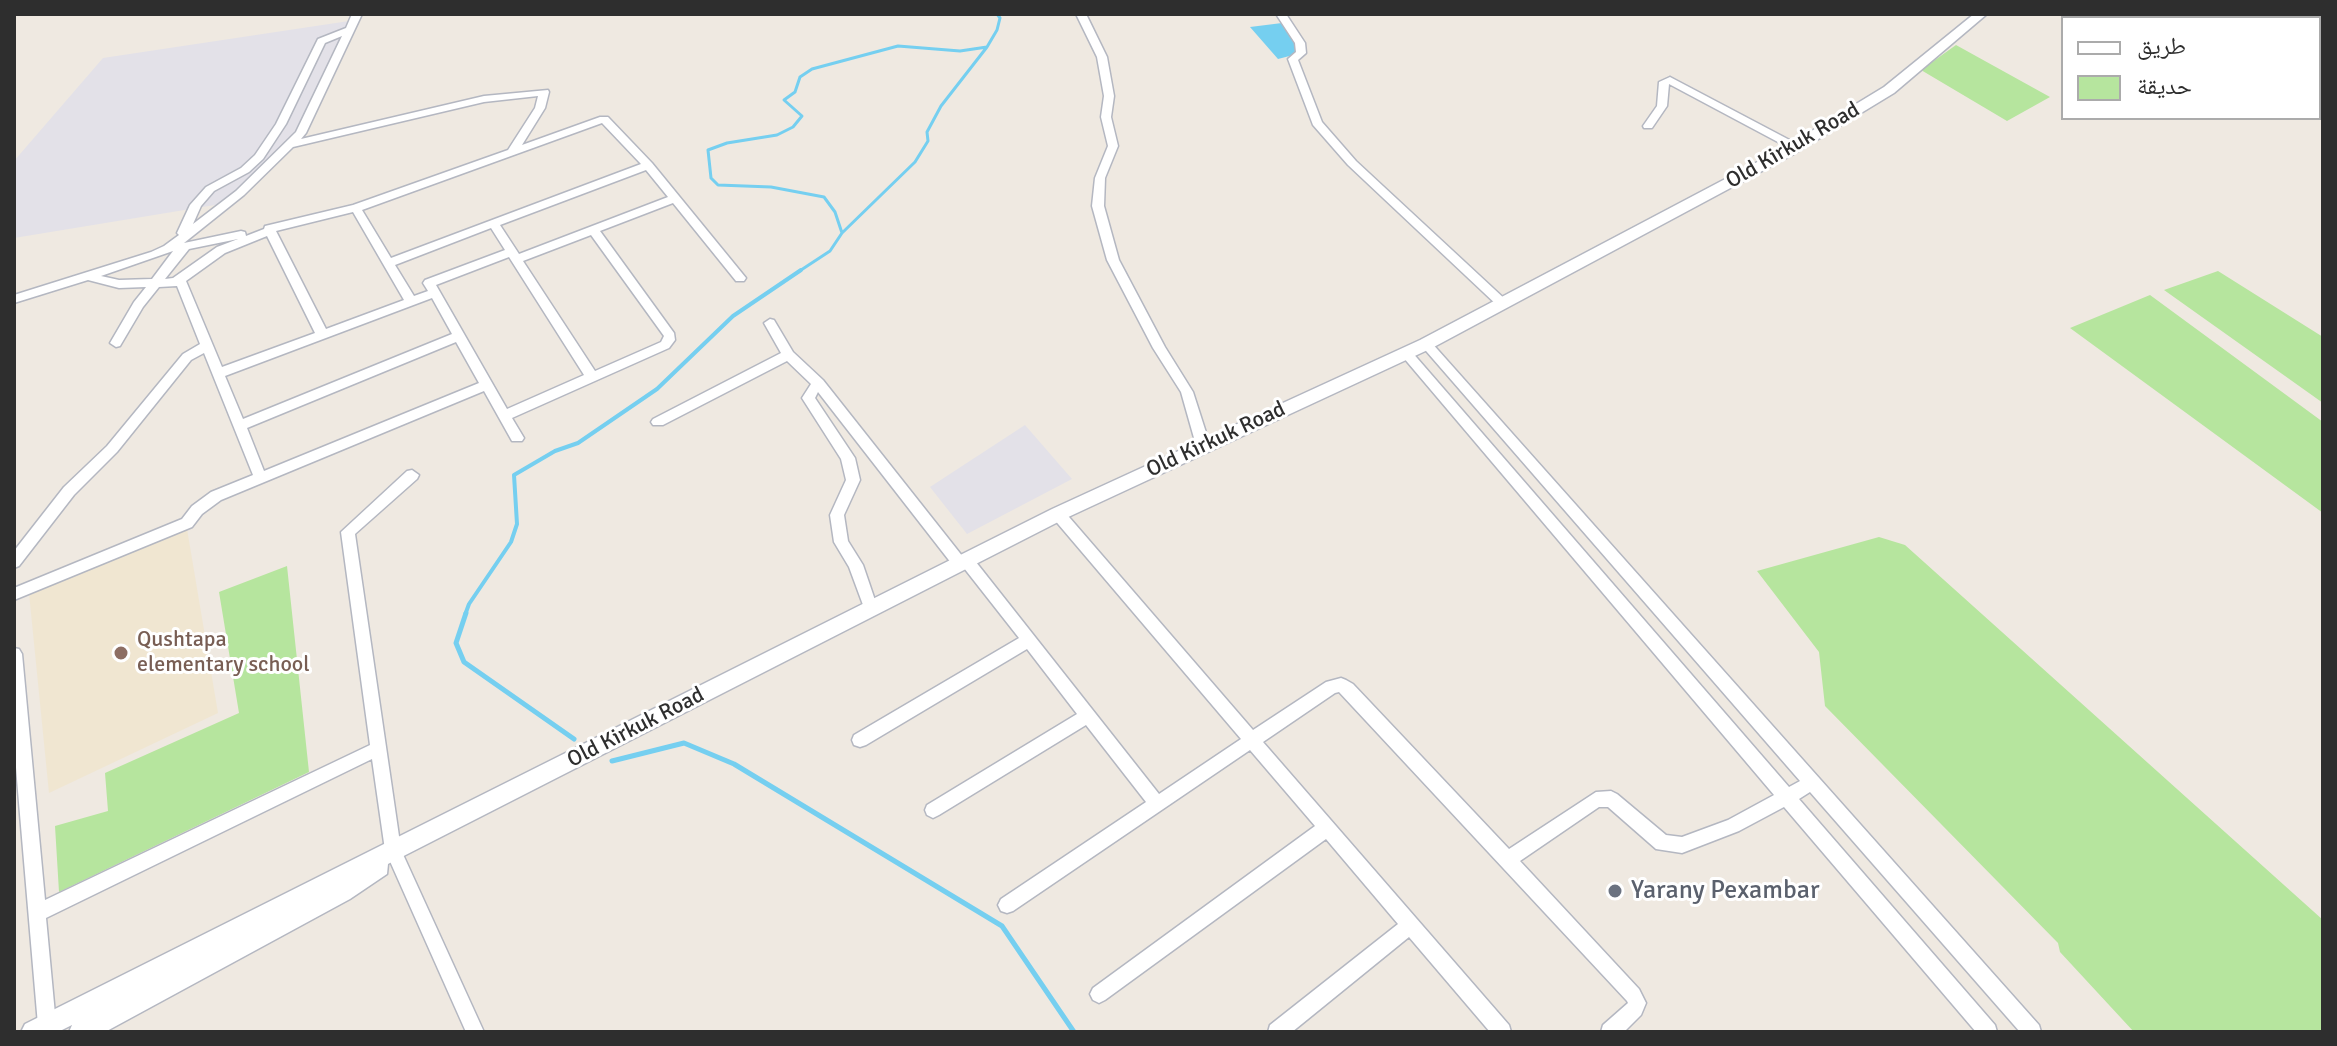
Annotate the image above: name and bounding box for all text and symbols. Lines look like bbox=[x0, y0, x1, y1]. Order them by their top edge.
legend bbox=[2061, 16, 2321, 120]
text: طريق bbox=[2137, 31, 2186, 61]
text: حديقة bbox=[2137, 71, 2192, 101]
street label: Old Kirkuk Road bbox=[1721, 97, 1865, 195]
street label: Old Kirkuk Road bbox=[1142, 396, 1290, 484]
place label: Qushtapa elementary school bbox=[137, 627, 310, 678]
marker: Qushtapa elementary school bbox=[112, 644, 130, 662]
street label: Old Kirkuk Road bbox=[563, 682, 709, 774]
place label: Yarany Pexambar bbox=[1631, 875, 1819, 907]
marker: Yarany Pexambar bbox=[1606, 882, 1624, 900]

